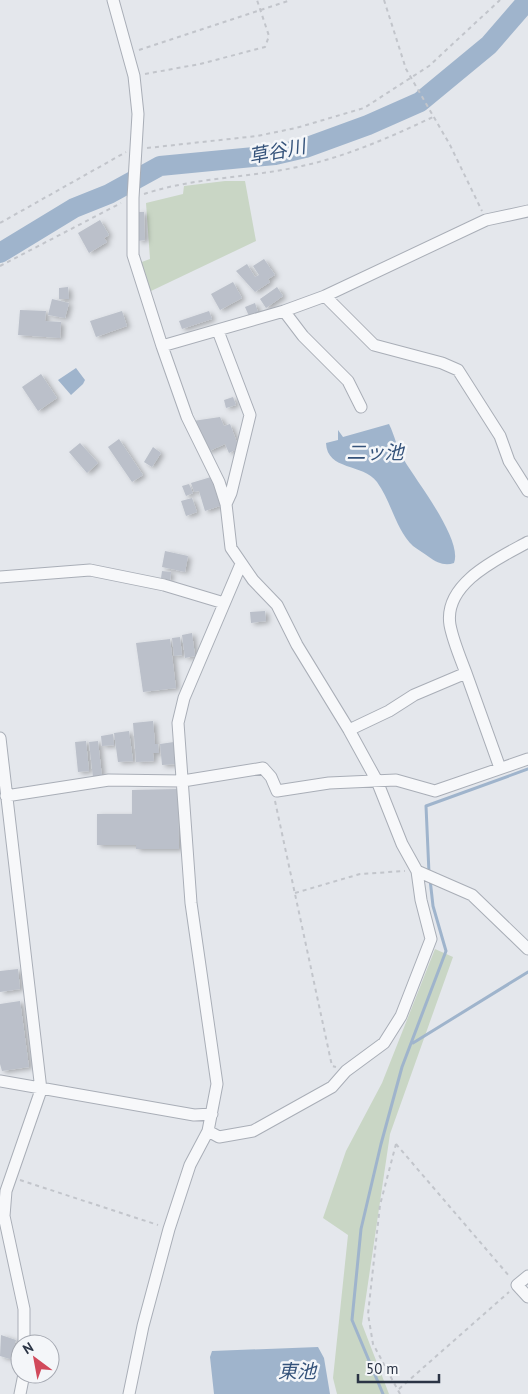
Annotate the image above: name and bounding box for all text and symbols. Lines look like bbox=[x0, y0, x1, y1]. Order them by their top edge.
water label: 草谷川 bbox=[247, 133, 309, 168]
water label: 二ッ池 bbox=[346, 440, 405, 464]
north arrow bbox=[10, 1334, 60, 1384]
text: N bbox=[19, 1338, 37, 1358]
scale bar bbox=[358, 1352, 439, 1384]
water label: 東池 bbox=[278, 1359, 318, 1383]
text: 50 m bbox=[366, 1359, 399, 1378]

